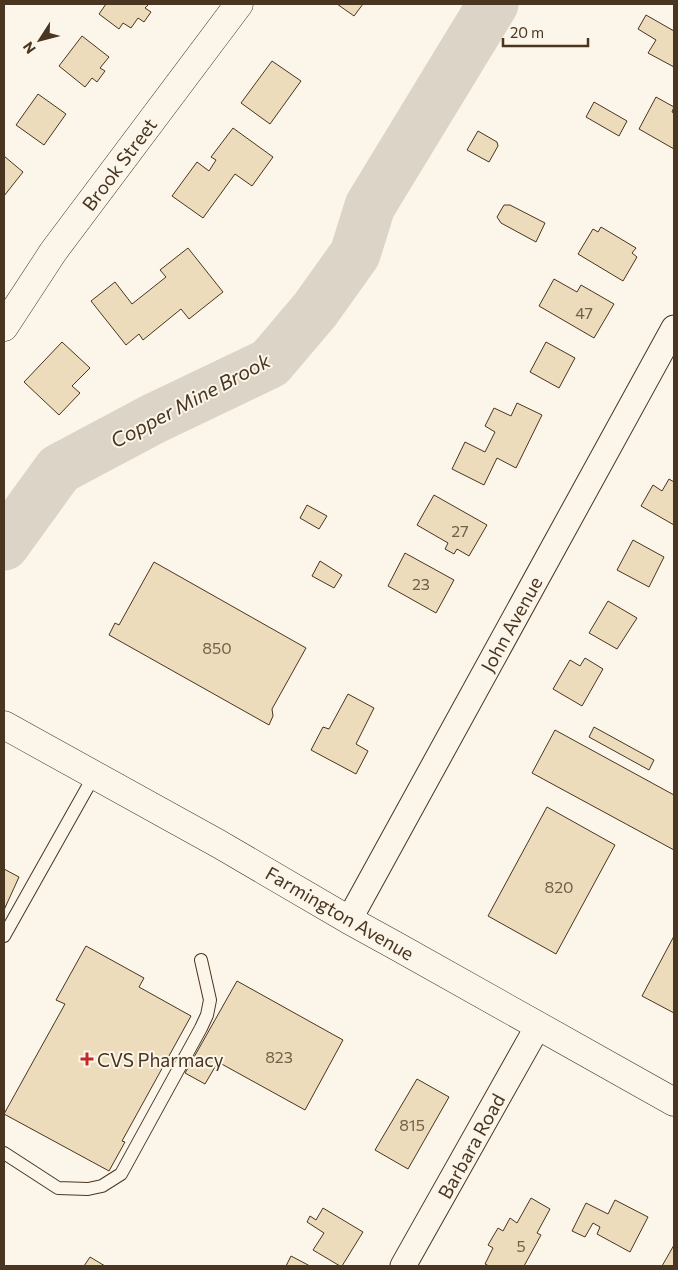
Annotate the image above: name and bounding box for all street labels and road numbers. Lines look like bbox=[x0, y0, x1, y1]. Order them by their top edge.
street label: Brook Street bbox=[77, 113, 161, 215]
street label: John Avenue bbox=[475, 572, 547, 676]
street label: Farmington Avenue bbox=[262, 861, 418, 965]
street label: Barbara Road bbox=[433, 1090, 509, 1202]

